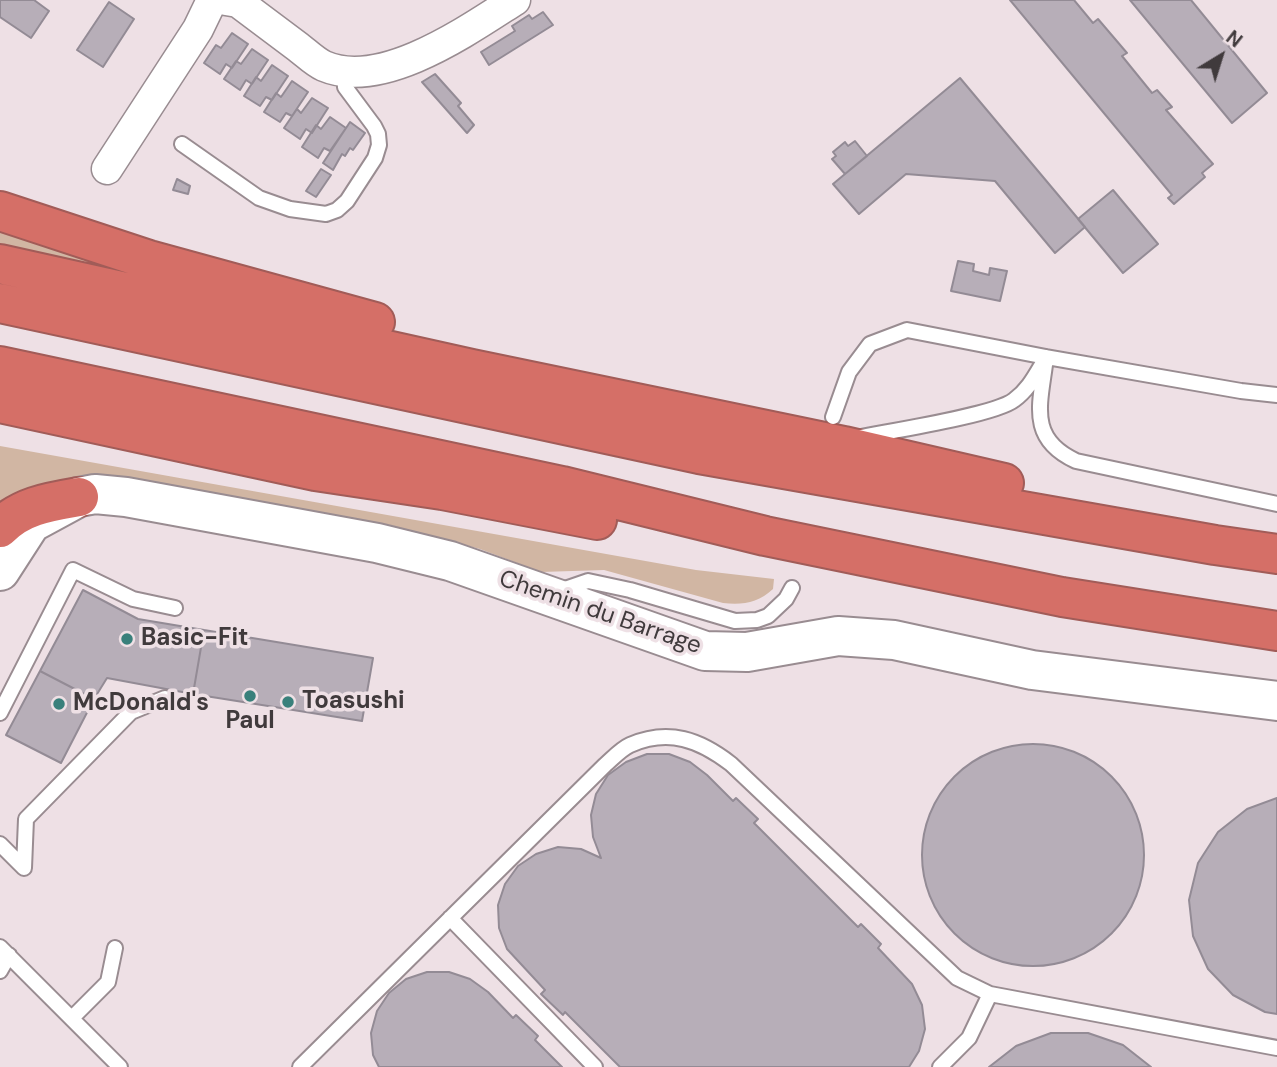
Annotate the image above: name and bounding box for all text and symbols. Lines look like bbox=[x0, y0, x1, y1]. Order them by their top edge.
north arrow bbox=[1186, 21, 1256, 91]
text: N bbox=[1221, 25, 1247, 53]
street label: Chemin du Barrage bbox=[495, 565, 705, 661]
place label: Basic-Fit bbox=[141, 625, 248, 653]
marker: Basic-Fit bbox=[119, 631, 135, 647]
marker: Paul bbox=[242, 688, 258, 704]
place label: Toasushi bbox=[302, 688, 405, 716]
place label: McDonald's bbox=[73, 690, 209, 718]
marker: Toasushi bbox=[280, 694, 296, 710]
marker: McDonald's bbox=[51, 696, 67, 712]
place label: Paul bbox=[225, 708, 275, 736]

